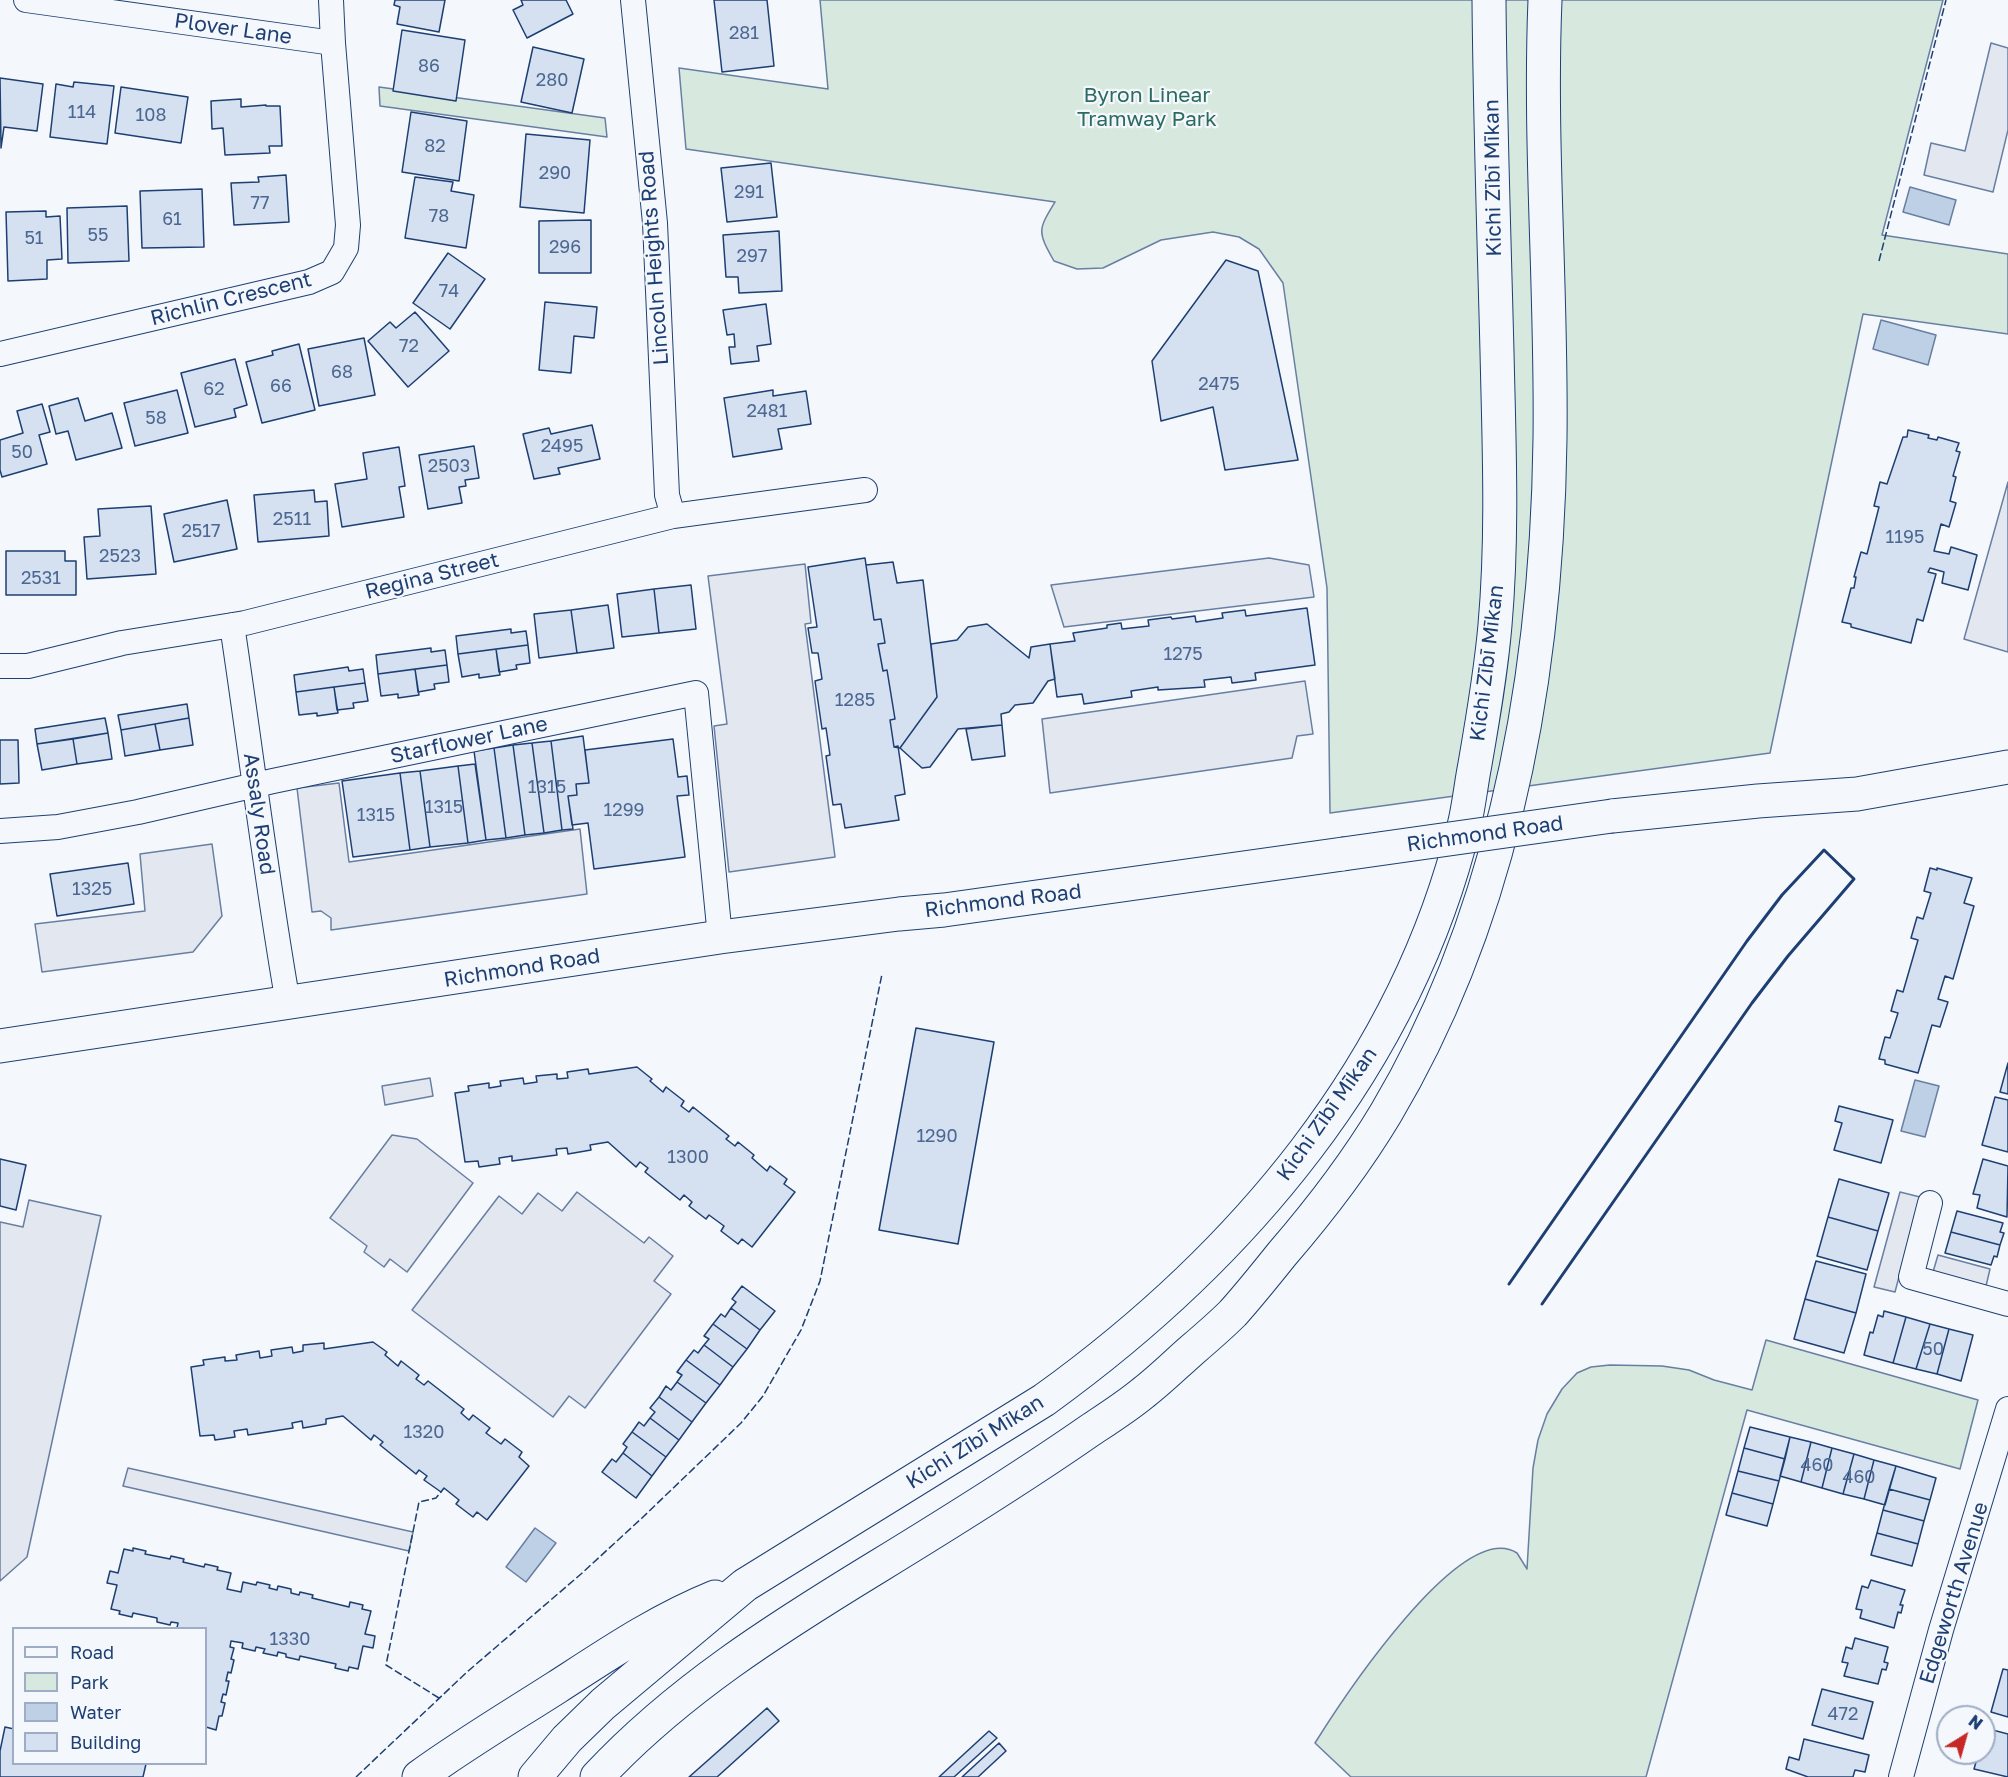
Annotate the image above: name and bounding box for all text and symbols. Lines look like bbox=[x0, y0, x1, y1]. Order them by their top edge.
street label: Plover Lane bbox=[173, 8, 293, 50]
house number: 281 bbox=[729, 22, 759, 44]
house number: 86 bbox=[418, 55, 440, 77]
house number: 280 bbox=[536, 69, 568, 91]
park label: Byron Linear Tramway Park bbox=[1077, 82, 1217, 132]
street label: Kichi Zībī Mīkan bbox=[1479, 99, 1507, 257]
house number: 114 bbox=[68, 101, 96, 123]
house number: 108 bbox=[136, 104, 166, 126]
house number: 82 bbox=[424, 135, 446, 157]
street label: Lincoln Heights Road bbox=[634, 150, 674, 366]
house number: 290 bbox=[539, 162, 571, 184]
house number: 291 bbox=[734, 181, 764, 203]
house number: 77 bbox=[250, 192, 270, 214]
house number: 78 bbox=[429, 205, 449, 227]
house number: 61 bbox=[162, 208, 182, 230]
house number: 55 bbox=[88, 224, 108, 246]
house number: 51 bbox=[24, 227, 44, 249]
house number: 296 bbox=[549, 236, 581, 258]
house number: 297 bbox=[737, 245, 767, 267]
street label: Richlin Crescent bbox=[148, 267, 314, 331]
house number: 74 bbox=[439, 280, 459, 302]
house number: 72 bbox=[399, 335, 419, 357]
house number: 68 bbox=[331, 361, 353, 383]
house number: 2475 bbox=[1198, 373, 1240, 395]
house number: 66 bbox=[270, 375, 292, 397]
house number: 62 bbox=[203, 378, 225, 400]
house number: 2481 bbox=[746, 400, 788, 422]
house number: 58 bbox=[145, 407, 167, 429]
house number: 2495 bbox=[541, 435, 583, 457]
house number: 50 bbox=[11, 441, 33, 463]
house number: 2503 bbox=[428, 455, 470, 477]
house number: 2511 bbox=[273, 508, 311, 530]
house number: 2517 bbox=[181, 520, 221, 542]
house number: 1195 bbox=[1886, 526, 1924, 548]
house number: 2523 bbox=[99, 545, 141, 567]
street label: Regina Street bbox=[362, 547, 502, 605]
house number: 2531 bbox=[21, 567, 61, 589]
street label: Kichi Zībī Mīkan bbox=[1465, 583, 1509, 743]
house number: 1275 bbox=[1163, 643, 1203, 665]
house number: 1285 bbox=[835, 689, 875, 711]
street label: Starflower Lane bbox=[388, 711, 550, 769]
street label: Assaly Road bbox=[238, 751, 280, 877]
house number: 1315 bbox=[528, 776, 566, 798]
house number: 1315 bbox=[425, 796, 463, 818]
house number: 1299 bbox=[604, 799, 644, 821]
house number: 1315 bbox=[357, 804, 395, 826]
street label: Richmond Road bbox=[1405, 811, 1565, 857]
house number: 1325 bbox=[72, 878, 112, 900]
street label: Richmond Road bbox=[923, 879, 1083, 923]
street label: Richmond Road bbox=[442, 943, 602, 993]
street label: Kichi Zībī Mīkan bbox=[1272, 1042, 1382, 1186]
house number: 1290 bbox=[916, 1125, 958, 1147]
house number: 1300 bbox=[667, 1146, 709, 1168]
house number: 50 bbox=[1922, 1338, 1944, 1360]
street label: Kichi Zībī Mīkan bbox=[902, 1390, 1048, 1494]
house number: 1320 bbox=[404, 1421, 444, 1443]
house number: 460 bbox=[1800, 1454, 1834, 1476]
house number: 460 bbox=[1842, 1466, 1876, 1488]
street label: Edgeworth Avenue bbox=[1914, 1499, 1994, 1687]
legend bbox=[12, 1627, 207, 1765]
house number: 1330 bbox=[270, 1628, 310, 1650]
text: Road bbox=[70, 1641, 114, 1663]
text: Park bbox=[70, 1671, 109, 1693]
text: Water bbox=[70, 1701, 121, 1723]
house number: 472 bbox=[1828, 1703, 1858, 1725]
north arrow bbox=[1936, 1705, 1996, 1765]
text: N bbox=[1965, 1711, 1987, 1734]
text: Building bbox=[70, 1731, 141, 1753]

